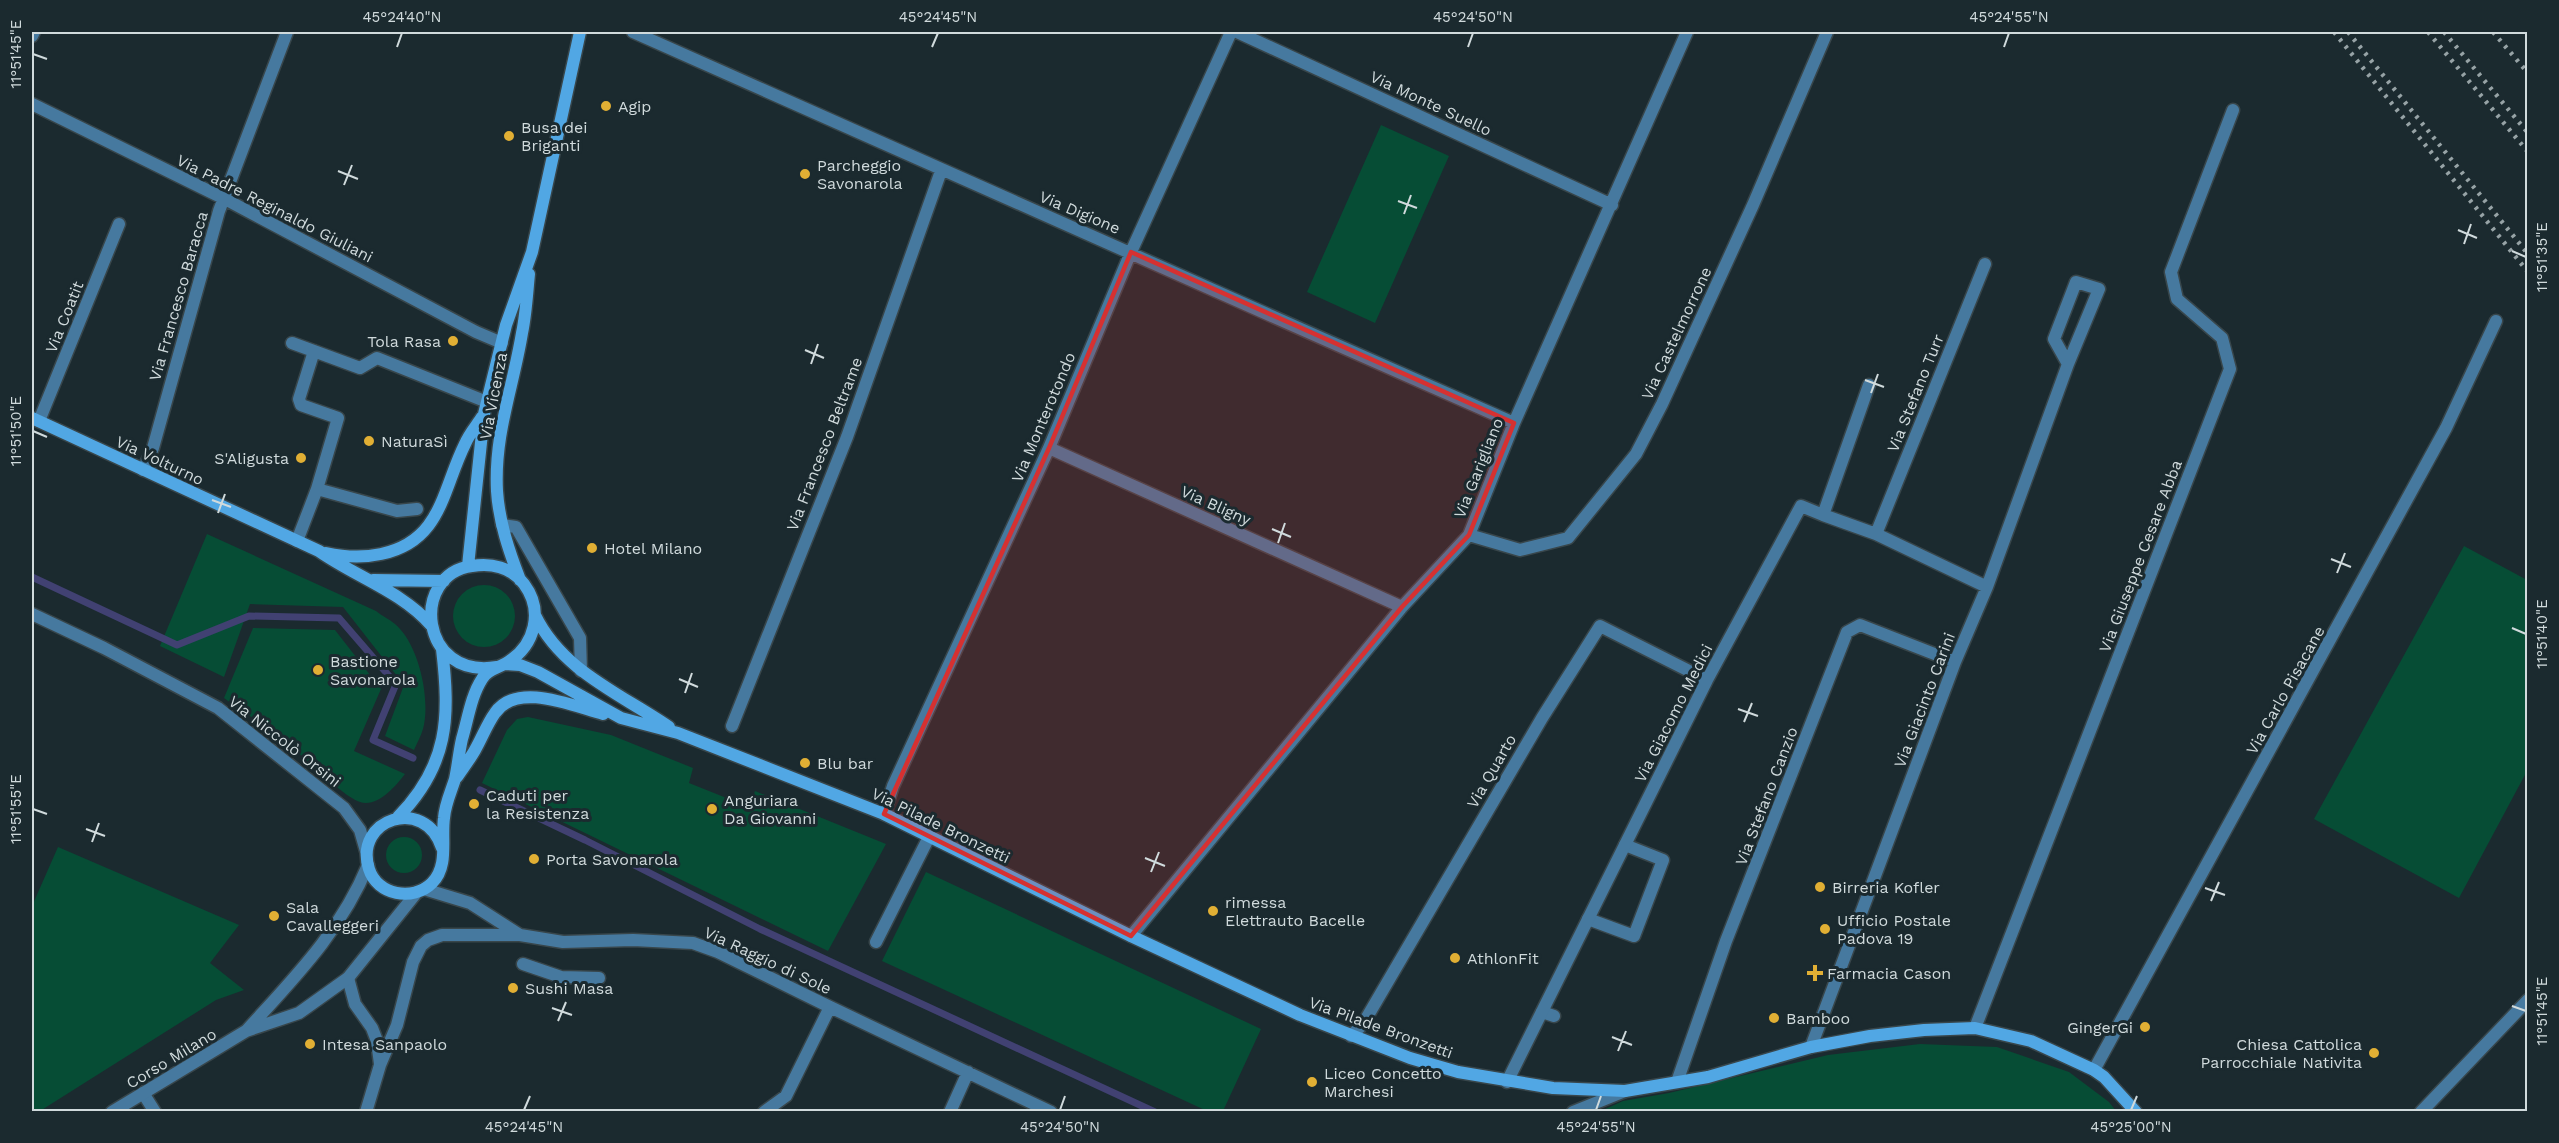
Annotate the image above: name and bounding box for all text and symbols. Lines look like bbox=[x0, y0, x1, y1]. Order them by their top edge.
text: 45°24'40"N bbox=[362, 8, 442, 26]
text: 45°24'45"N bbox=[899, 8, 977, 26]
text: 45°24'50"N bbox=[1433, 8, 1513, 26]
text: 45°24'55"N bbox=[1969, 8, 2049, 26]
text: 11°51'45"E bbox=[7, 20, 25, 88]
street label: Via Monte Suello bbox=[1367, 67, 1495, 140]
place label: Agip bbox=[618, 97, 651, 116]
marker: Agip bbox=[599, 99, 613, 113]
place label: Busa dei Briganti bbox=[521, 118, 587, 155]
marker: Busa dei Briganti bbox=[502, 129, 516, 143]
street label: Via Padre Reginaldo Giuliani bbox=[173, 151, 376, 266]
place label: Parcheggio Savonarola bbox=[817, 156, 903, 193]
marker: Parcheggio Savonarola bbox=[798, 167, 812, 181]
street label: Via Digione bbox=[1037, 187, 1123, 238]
street label: Via Francesco Baracca bbox=[145, 209, 212, 383]
text: 11°51'35"E bbox=[2533, 222, 2551, 292]
street label: Via Castelmorrone bbox=[1637, 264, 1716, 403]
street label: Via Coatit bbox=[41, 278, 88, 356]
street label: Via Stefano Turr bbox=[1883, 331, 1948, 455]
place label: Tola Rasa bbox=[367, 332, 441, 351]
marker: Tola Rasa bbox=[446, 334, 460, 348]
street label: Via Monterotondo bbox=[1008, 349, 1079, 485]
street label: Via Vicenza bbox=[476, 351, 511, 441]
street label: Via Francesco Beltrame bbox=[783, 355, 866, 534]
text: 11°51'50"E bbox=[7, 396, 25, 466]
street label: Via Garigliano bbox=[1450, 415, 1507, 521]
street label: Via Volturno bbox=[113, 432, 207, 489]
place label: NaturaSì bbox=[381, 432, 448, 451]
marker: NaturaSì bbox=[362, 434, 376, 448]
place label: S'Aligusta bbox=[214, 449, 289, 468]
marker: S'Aligusta bbox=[294, 451, 308, 465]
street label: Via Giuseppe Cesare Abba bbox=[2095, 457, 2186, 655]
street label: Via Bligny bbox=[1178, 482, 1255, 530]
place label: Hotel Milano bbox=[604, 539, 702, 558]
marker: Hotel Milano bbox=[585, 541, 599, 555]
text: 11°51'40"E bbox=[2533, 599, 2551, 669]
street label: Via Carlo Pisacane bbox=[2242, 623, 2329, 758]
street label: Via Giacinto Carini bbox=[1890, 630, 1959, 771]
street label: Via Giacomo Medici bbox=[1630, 641, 1717, 786]
place label: Bastione Savonarola bbox=[330, 652, 416, 689]
marker: Bastione Savonarola bbox=[311, 663, 325, 677]
street label: Via Niccolò Orsini bbox=[225, 692, 345, 791]
street label: Via Stefano Canzio bbox=[1731, 724, 1802, 868]
street label: Via Quarto bbox=[1463, 731, 1520, 812]
place label: Blu bar bbox=[817, 754, 874, 773]
marker: Blu bar bbox=[798, 756, 812, 770]
text: 11°51'55"E bbox=[7, 774, 25, 844]
street label: Via Pilade Bronzetti bbox=[868, 784, 1013, 867]
place label: Caduti per la Resistenza bbox=[486, 786, 589, 823]
place label: Anguriara Da Giovanni bbox=[724, 791, 816, 828]
marker: Caduti per la Resistenza bbox=[467, 797, 481, 811]
marker: Anguriara Da Giovanni bbox=[705, 802, 719, 816]
place label: Porta Savonarola bbox=[546, 850, 678, 869]
marker: Porta Savonarola bbox=[527, 852, 541, 866]
place label: Birreria Kofler bbox=[1832, 878, 1940, 897]
marker: Birreria Kofler bbox=[1813, 880, 1827, 894]
place label: rimessa Elettrauto Bacelle bbox=[1225, 893, 1365, 930]
place label: Sala Cavalleggeri bbox=[286, 898, 379, 935]
marker: rimessa Elettrauto Bacelle bbox=[1206, 904, 1220, 918]
marker: Sala Cavalleggeri bbox=[267, 909, 281, 923]
place label: Ufficio Postale Padova 19 bbox=[1837, 911, 1951, 948]
marker: Ufficio Postale Padova 19 bbox=[1818, 922, 1832, 936]
street label: Via Raggio di Sole bbox=[701, 923, 835, 998]
place label: AthlonFit bbox=[1467, 949, 1539, 968]
marker: AthlonFit bbox=[1448, 951, 1462, 965]
place label: Farmacia Cason bbox=[1827, 964, 1951, 983]
marker: Farmacia Cason bbox=[1808, 966, 1822, 980]
text: 11°51'45"E bbox=[2533, 977, 2551, 1045]
place label: Sushi Masa bbox=[525, 979, 613, 998]
marker: Sushi Masa bbox=[506, 981, 520, 995]
street label: Via Pilade Bronzetti bbox=[1306, 993, 1455, 1062]
place label: Bamboo bbox=[1786, 1009, 1850, 1028]
marker: Bamboo bbox=[1767, 1011, 1781, 1025]
place label: GingerGi bbox=[2067, 1018, 2133, 1037]
marker: GingerGi bbox=[2138, 1020, 2152, 1034]
street label: Corso Milano bbox=[123, 1024, 220, 1093]
place label: Intesa Sanpaolo bbox=[322, 1035, 447, 1054]
place label: Chiesa Cattolica Parrocchiale Nativita bbox=[2200, 1035, 2362, 1072]
marker: Intesa Sanpaolo bbox=[303, 1037, 317, 1051]
marker: Chiesa Cattolica Parrocchiale Nativita bbox=[2367, 1046, 2381, 1060]
place label: Liceo Concetto Marchesi bbox=[1324, 1064, 1442, 1101]
marker: Liceo Concetto Marchesi bbox=[1305, 1075, 1319, 1089]
text: 45°24'45"N bbox=[485, 1118, 563, 1136]
text: 45°24'50"N bbox=[1020, 1118, 1100, 1136]
text: 45°24'55"N bbox=[1556, 1118, 1636, 1136]
text: 45°25'00"N bbox=[2090, 1118, 2172, 1136]

